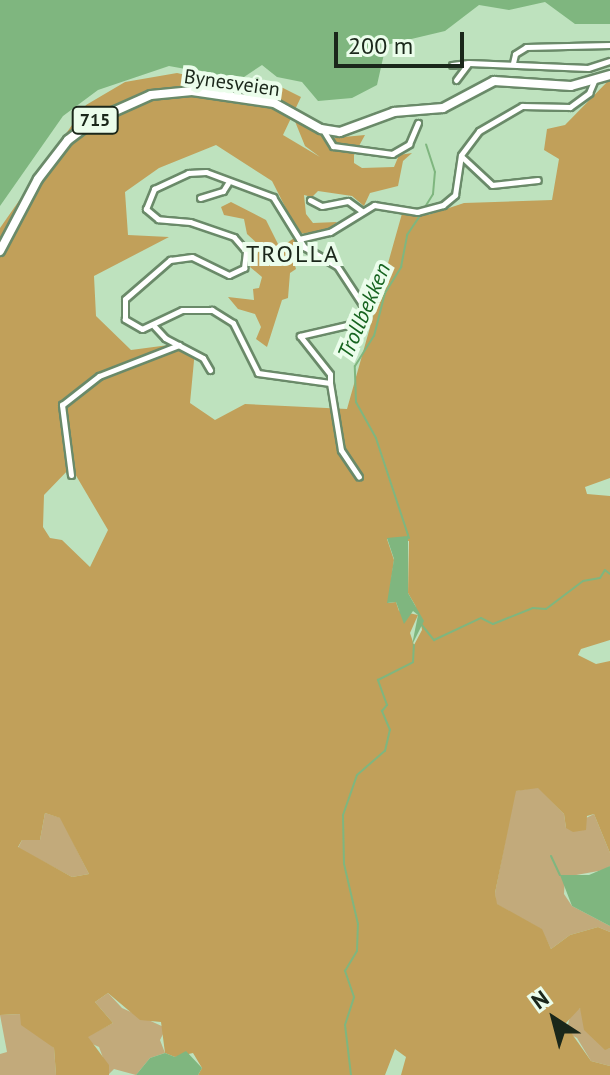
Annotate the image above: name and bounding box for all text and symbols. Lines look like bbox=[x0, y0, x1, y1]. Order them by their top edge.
scale bar bbox=[338, 16, 468, 66]
text: 200 m bbox=[348, 30, 413, 61]
street label: Bynesveien bbox=[183, 64, 281, 102]
road number: 715 bbox=[71, 106, 119, 134]
district label: TROLLA bbox=[246, 240, 340, 268]
water label: Trollbekken bbox=[332, 259, 396, 363]
north arrow bbox=[514, 979, 594, 1059]
text: N bbox=[526, 984, 554, 1015]

